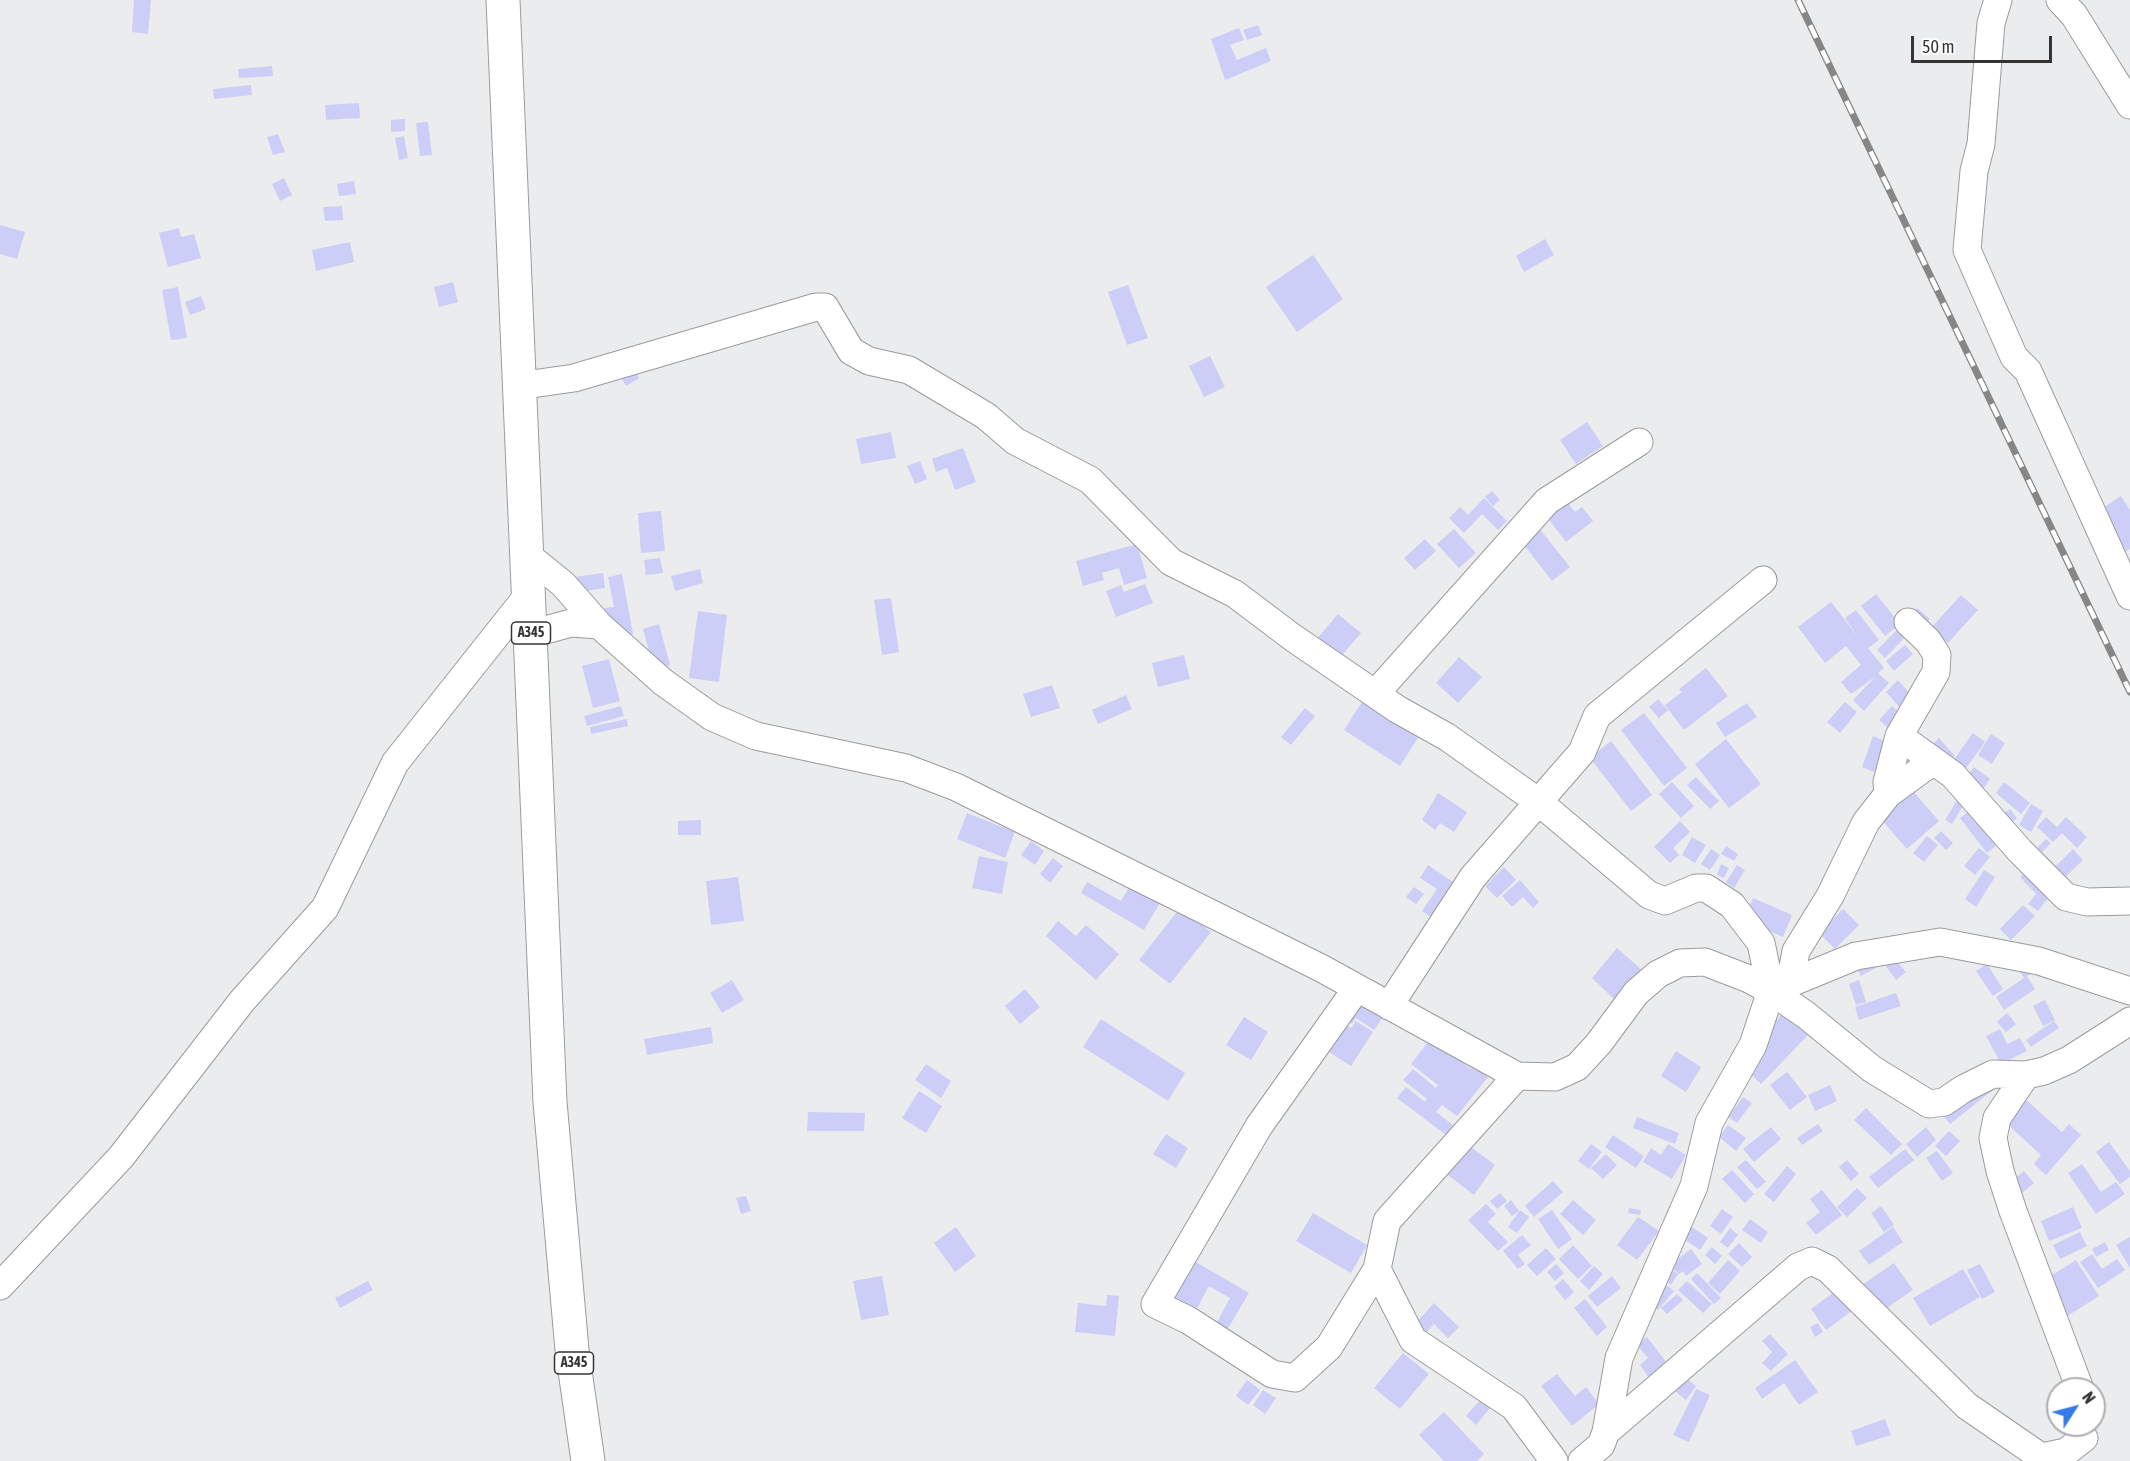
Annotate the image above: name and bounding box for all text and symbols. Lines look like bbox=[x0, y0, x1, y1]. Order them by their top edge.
scale bar bbox=[1914, 24, 2055, 62]
text: 50 m bbox=[1922, 36, 1954, 57]
road number: A345 bbox=[512, 622, 550, 644]
road number: A345 bbox=[554, 1352, 594, 1374]
north arrow bbox=[2046, 1377, 2106, 1437]
text: N bbox=[2079, 1388, 2099, 1407]

